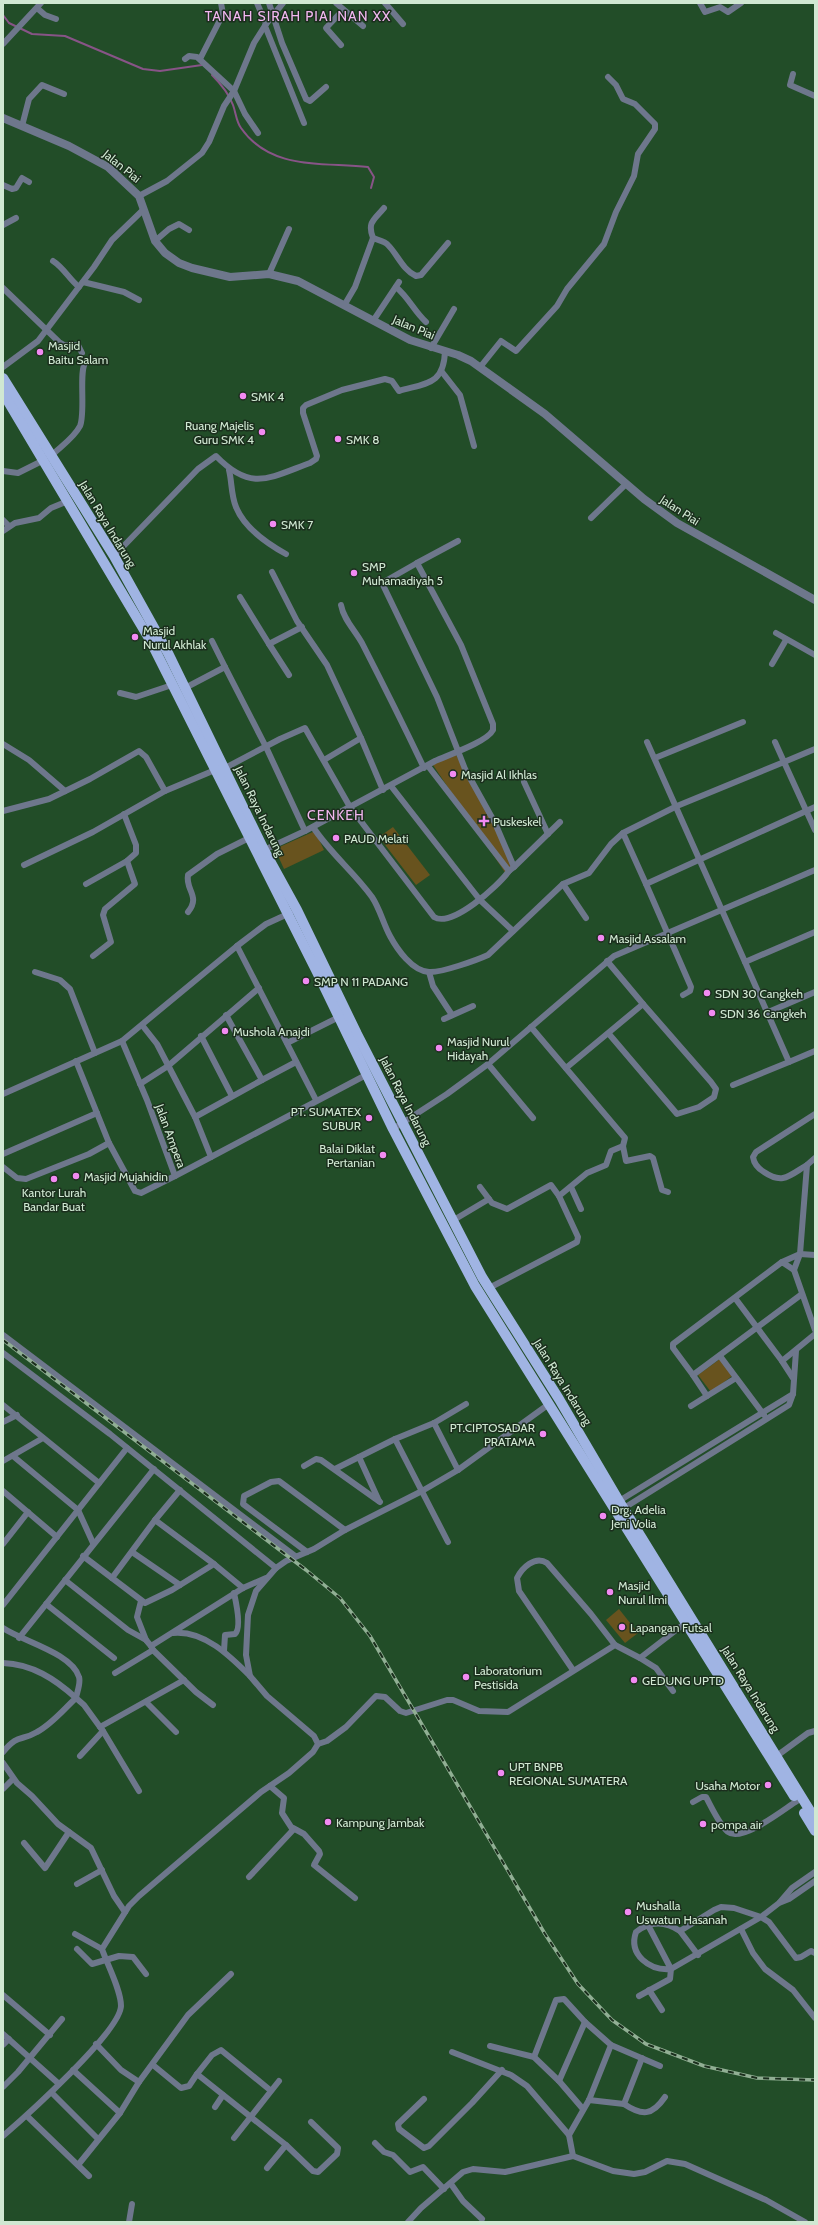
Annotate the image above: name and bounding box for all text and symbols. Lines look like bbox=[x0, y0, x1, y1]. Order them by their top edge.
district label: TANAH SIRAH PIAI NAN XX bbox=[205, 7, 391, 25]
street label: Jalan Piai bbox=[99, 146, 144, 186]
street label: Jalan Piai bbox=[390, 311, 437, 343]
place label: Masjid Baitu Salam bbox=[48, 338, 108, 367]
marker: Masjid Baitu Salam bbox=[35, 347, 45, 357]
place label: SMK 4 bbox=[251, 389, 284, 404]
marker: SMK 4 bbox=[238, 391, 248, 401]
place label: Ruang Majelis Guru SMK 4 bbox=[185, 418, 254, 447]
marker: Ruang Majelis Guru SMK 4 bbox=[257, 427, 267, 437]
place label: SMK 8 bbox=[346, 432, 379, 447]
marker: SMK 8 bbox=[333, 434, 343, 444]
street label: Jalan Raya Indarung bbox=[76, 477, 140, 571]
street label: Jalan Piai bbox=[656, 491, 703, 528]
place label: SMK 7 bbox=[281, 517, 313, 532]
marker: SMK 7 bbox=[268, 519, 278, 529]
place label: SMP Muhamadiyah 5 bbox=[362, 559, 443, 588]
marker: SMP Muhamadiyah 5 bbox=[349, 568, 359, 578]
place label: Masjid Nurul Akhlak bbox=[143, 623, 207, 652]
marker: Masjid Nurul Akhlak bbox=[130, 632, 140, 642]
street label: Jalan Raya Indarung bbox=[231, 762, 289, 860]
place label: Masjid Al Ikhlas bbox=[461, 767, 537, 782]
marker: Masjid Al Ikhlas bbox=[448, 769, 458, 779]
district label: CENKEH bbox=[307, 806, 365, 824]
place label: Puskeskel bbox=[493, 814, 542, 829]
marker: Puskeskel bbox=[478, 815, 490, 827]
place label: PAUD Melati bbox=[344, 831, 409, 846]
marker: PAUD Melati bbox=[331, 833, 341, 843]
place label: Masjid Assalam bbox=[609, 931, 686, 946]
marker: Masjid Assalam bbox=[596, 933, 606, 943]
place label: SMP N 11 PADANG bbox=[314, 974, 408, 989]
marker: SMP N 11 PADANG bbox=[301, 976, 311, 986]
place label: SDN 30 Cangkeh bbox=[715, 986, 803, 1001]
marker: SDN 30 Cangkeh bbox=[702, 988, 712, 998]
place label: SDN 36 Cangkeh bbox=[720, 1006, 807, 1021]
marker: SDN 36 Cangkeh bbox=[707, 1008, 717, 1018]
place label: Mushola Anajdi bbox=[233, 1024, 310, 1039]
marker: Mushola Anajdi bbox=[220, 1026, 230, 1036]
place label: Masjid Nurul Hidayah bbox=[447, 1034, 510, 1063]
marker: Masjid Nurul Hidayah bbox=[434, 1043, 444, 1053]
street label: Jalan Raya Indarung bbox=[376, 1053, 436, 1149]
street label: Jalan Ampera bbox=[152, 1101, 190, 1170]
place label: PT. SUMATEX SUBUR bbox=[291, 1104, 362, 1133]
marker: PT. SUMATEX SUBUR bbox=[364, 1113, 374, 1123]
place label: Balai Diklat Pertanian bbox=[319, 1141, 375, 1170]
marker: Balai Diklat Pertanian bbox=[378, 1150, 388, 1160]
place label: Masjid Mujahidin bbox=[84, 1169, 168, 1184]
marker: Masjid Mujahidin bbox=[71, 1171, 81, 1181]
marker: Kantor Lurah Bandar Buat bbox=[49, 1174, 59, 1184]
place label: Kantor Lurah Bandar Buat bbox=[22, 1185, 86, 1214]
street label: Jalan Raya Indarung bbox=[530, 1335, 596, 1429]
place label: PT.CIPTOSADAR PRATAMA bbox=[450, 1420, 536, 1449]
marker: PT.CIPTOSADAR PRATAMA bbox=[538, 1429, 548, 1439]
place label: Drg. Adelia Jeni Volia bbox=[610, 1502, 666, 1531]
marker: Drg. Adelia Jeni Volia bbox=[598, 1511, 608, 1521]
place label: Masjid Nurul Ilmi bbox=[618, 1578, 667, 1607]
marker: Masjid Nurul Ilmi bbox=[605, 1587, 615, 1597]
place label: Lapangan Futsal bbox=[630, 1620, 712, 1635]
marker: Lapangan Futsal bbox=[617, 1622, 627, 1632]
street label: Jalan Raya Indarung bbox=[718, 1642, 784, 1736]
place label: Laboratorium Pestisida bbox=[474, 1663, 542, 1692]
marker: Laboratorium Pestisida bbox=[461, 1672, 471, 1682]
place label: GEDUNG UPTD bbox=[642, 1673, 724, 1688]
marker: GEDUNG UPTD bbox=[629, 1675, 639, 1685]
place label: UPT BNPB REGIONAL SUMATERA bbox=[509, 1759, 628, 1788]
marker: UPT BNPB REGIONAL SUMATERA bbox=[496, 1768, 506, 1778]
place label: Usaha Motor bbox=[695, 1778, 760, 1793]
marker: Usaha Motor bbox=[763, 1780, 773, 1790]
place label: Kampung Jambak bbox=[336, 1815, 425, 1830]
marker: Kampung Jambak bbox=[323, 1817, 333, 1827]
place label: pompa air bbox=[711, 1817, 762, 1832]
marker: pompa air bbox=[698, 1819, 708, 1829]
place label: Mushalla Uswatun Hasanah bbox=[636, 1898, 727, 1927]
marker: Mushalla Uswatun Hasanah bbox=[623, 1907, 633, 1917]

